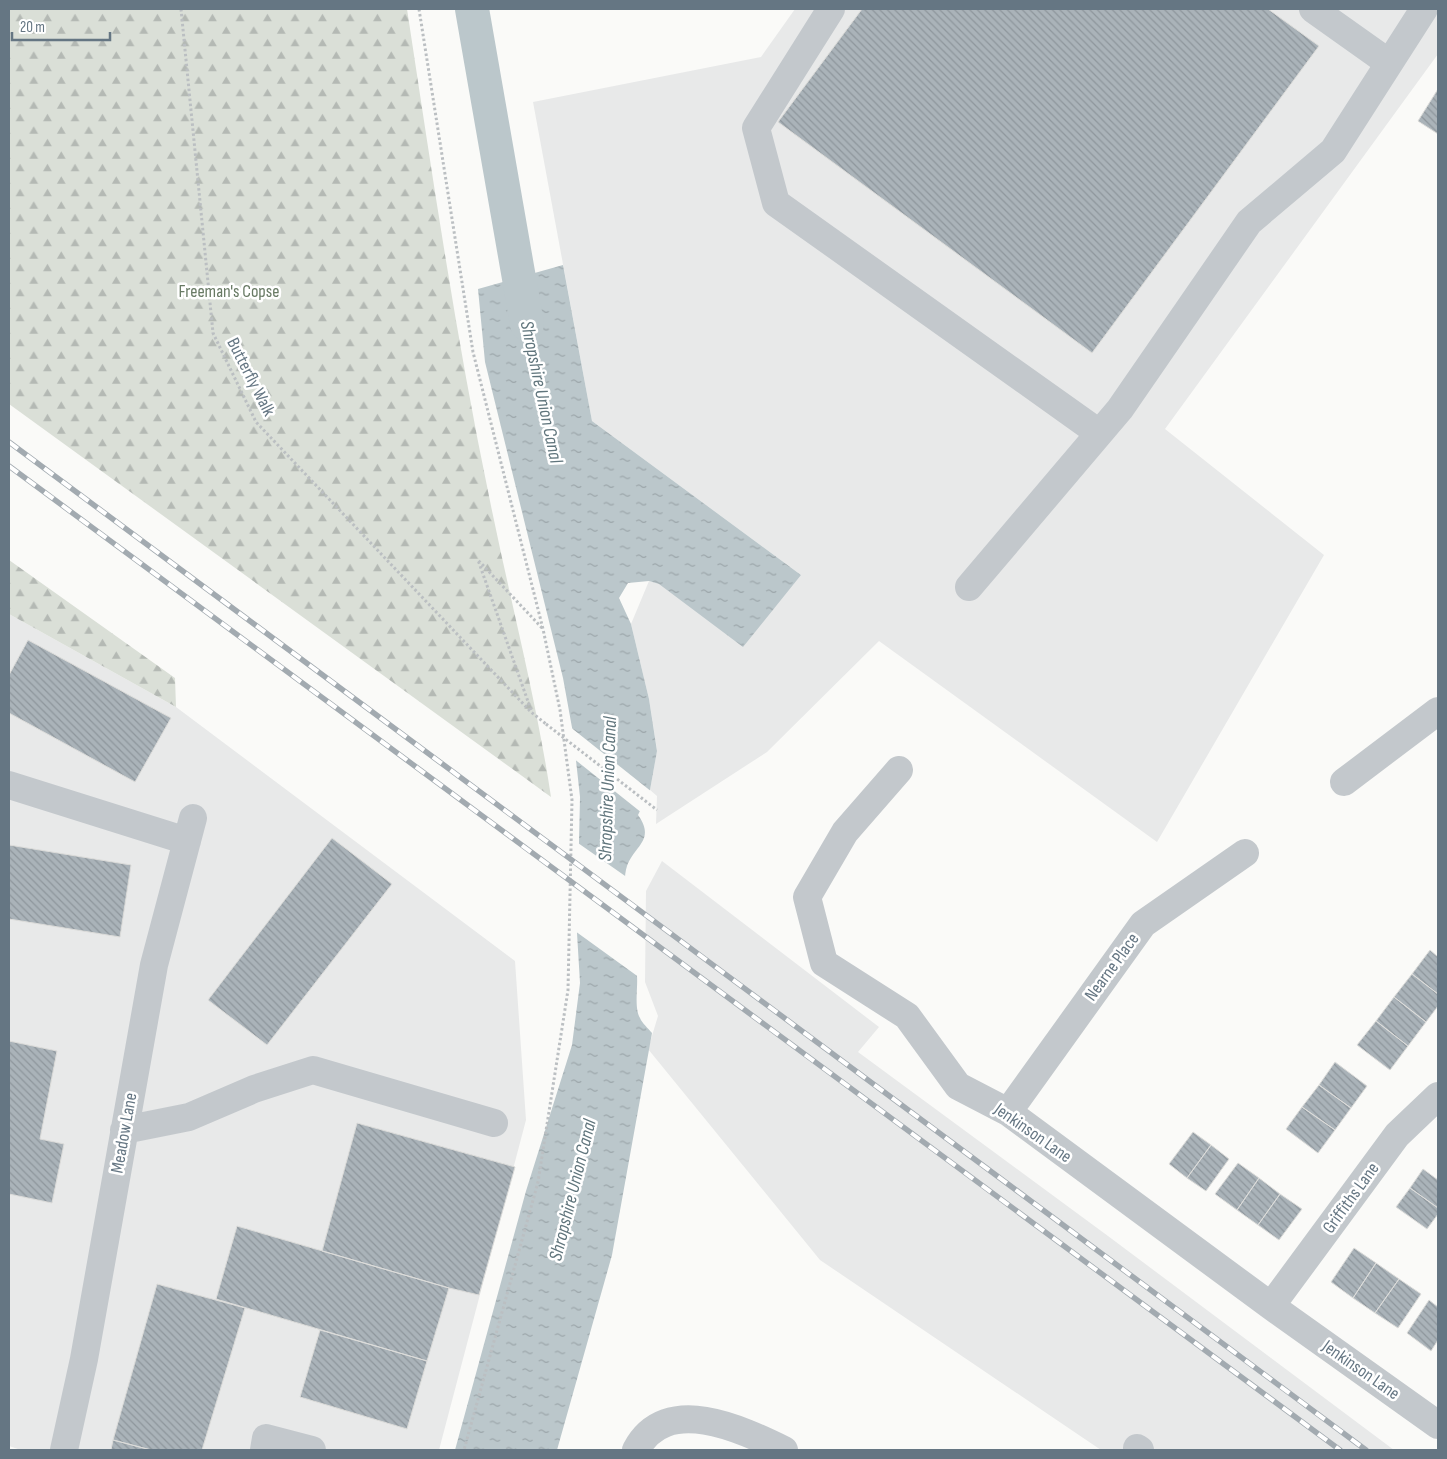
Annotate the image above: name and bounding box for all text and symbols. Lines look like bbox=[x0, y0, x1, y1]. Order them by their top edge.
scale bar bbox=[12, 10, 110, 42]
text: 20 m bbox=[20, 18, 45, 37]
park label: Freeman's Copse bbox=[178, 281, 280, 302]
water label: Shropshire Union Canal bbox=[515, 319, 567, 466]
street label: Butterfly Walk bbox=[222, 334, 280, 420]
water label: Shropshire Union Canal bbox=[594, 716, 622, 862]
street label: Nearne Place bbox=[1080, 929, 1144, 1005]
street label: Meadow Lane bbox=[107, 1091, 141, 1175]
street label: Jenkinson Lane bbox=[989, 1098, 1076, 1167]
water label: Shropshire Union Canal bbox=[544, 1116, 602, 1263]
street label: Griffiths Lane bbox=[1318, 1159, 1384, 1237]
street label: Jenkinson Lane bbox=[1317, 1335, 1404, 1404]

